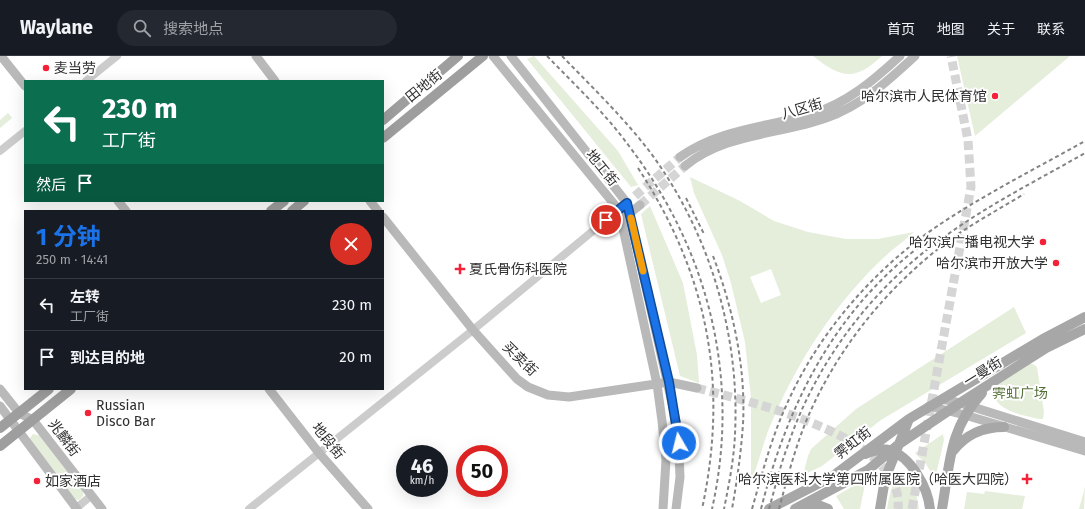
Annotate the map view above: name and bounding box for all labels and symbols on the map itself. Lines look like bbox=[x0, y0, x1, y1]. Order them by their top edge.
place label: 麦当劳 bbox=[54, 60, 96, 77]
marker: 麦当劳 bbox=[41, 63, 51, 73]
street label: 田地街 bbox=[402, 66, 446, 106]
place label: 哈尔滨市人民体育馆 bbox=[861, 88, 987, 105]
marker: 哈尔滨市人民体育馆 bbox=[990, 91, 1000, 101]
street label: 八区街 bbox=[779, 95, 825, 123]
street label: 地工街 bbox=[582, 146, 622, 190]
pin bbox=[589, 203, 623, 237]
place label: 哈尔滨广播电视大学 bbox=[909, 234, 1035, 251]
marker: 哈尔滨广播电视大学 bbox=[1038, 237, 1048, 247]
place label: 哈尔滨市开放大学 bbox=[936, 255, 1048, 272]
marker: 哈尔滨市开放大学 bbox=[1051, 258, 1061, 268]
place label: 夏氏骨伤科医院 bbox=[469, 261, 567, 278]
marker: 夏氏骨伤科医院 bbox=[454, 263, 466, 275]
street label: 买卖街 bbox=[499, 338, 541, 380]
street label: 一曼街 bbox=[961, 354, 1005, 390]
park label: 霁虹广场 bbox=[992, 385, 1048, 402]
place label: Russian Disco Bar bbox=[96, 397, 156, 430]
marker: Russian Disco Bar bbox=[83, 408, 93, 418]
street label: 兆麟街 bbox=[45, 416, 83, 460]
street label: 地段街 bbox=[308, 419, 348, 463]
position arrow bbox=[658, 422, 700, 464]
street label: 霁虹街 bbox=[831, 423, 875, 463]
speed limit sign: 50 bbox=[456, 445, 508, 497]
place label: 哈尔滨医科大学第四附属医院（哈医大四院） bbox=[738, 471, 1018, 488]
place label: 如家酒店 bbox=[45, 473, 101, 490]
marker: 哈尔滨医科大学第四附属医院（哈医大四院） bbox=[1021, 473, 1033, 485]
marker: 如家酒店 bbox=[32, 476, 42, 486]

